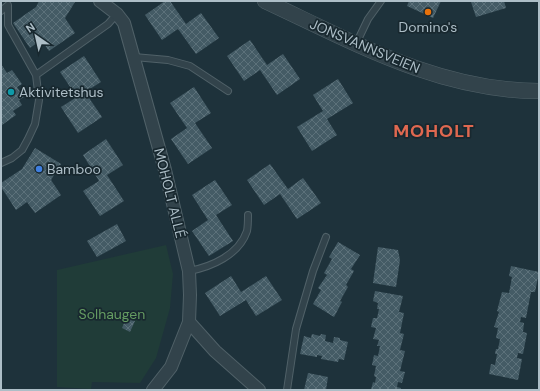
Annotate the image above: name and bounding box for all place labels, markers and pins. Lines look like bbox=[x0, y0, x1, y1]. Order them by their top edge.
marker: Domino's bbox=[423, 7, 433, 17]
place label: Domino's bbox=[399, 18, 457, 36]
place label: Aktivitetshus bbox=[19, 83, 104, 101]
marker: Aktivitetshus bbox=[6, 87, 16, 97]
place label: Bamboo bbox=[47, 160, 101, 178]
marker: Bamboo bbox=[34, 164, 44, 174]

